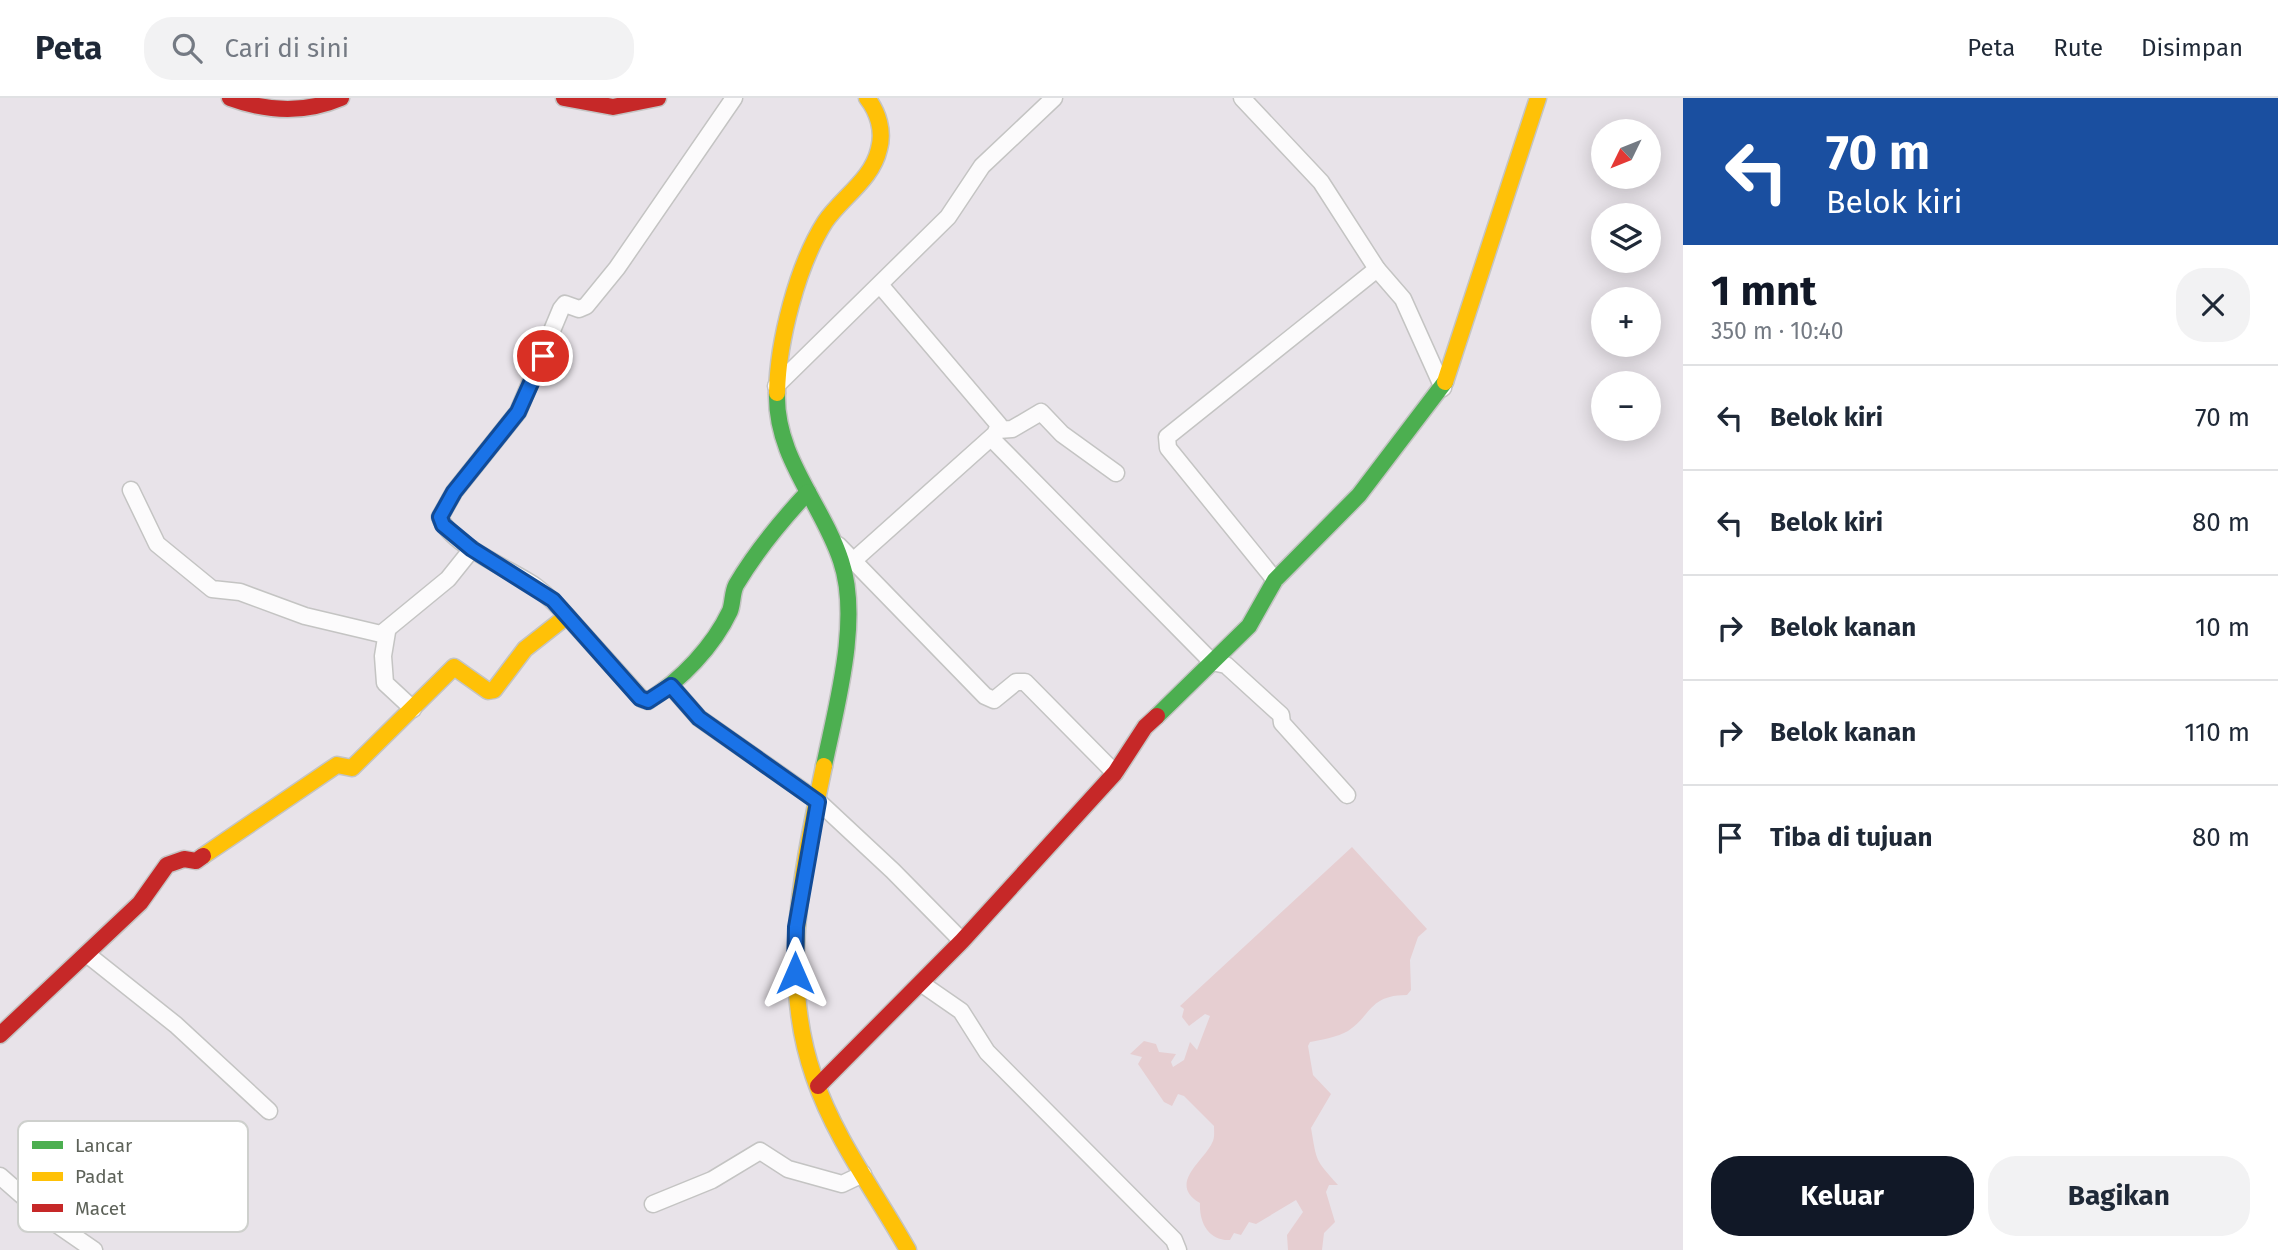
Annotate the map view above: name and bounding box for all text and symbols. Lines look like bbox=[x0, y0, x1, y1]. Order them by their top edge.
search box bbox=[144, 17, 634, 80]
text: Peta bbox=[35, 28, 102, 68]
icon: search bbox=[168, 29, 206, 67]
text: Cari di sini bbox=[224, 33, 349, 64]
text: Peta bbox=[1967, 34, 2015, 62]
text: Rute bbox=[2053, 34, 2103, 62]
text: Disimpan bbox=[2141, 34, 2243, 62]
north arrow bbox=[1591, 119, 1661, 189]
map controls bbox=[1591, 119, 1661, 441]
text: 70 m bbox=[1826, 123, 1930, 182]
icon: left bbox=[1711, 126, 1802, 217]
text: Belok kiri bbox=[1826, 183, 1962, 221]
button: layers bbox=[1591, 203, 1661, 273]
text: 1 mnt bbox=[1711, 266, 1816, 316]
button: close bbox=[2176, 268, 2250, 342]
button: + bbox=[1591, 287, 1661, 357]
text: 350 m · 10:40 bbox=[1711, 317, 1844, 345]
pin bbox=[513, 326, 573, 386]
icon: arrive bbox=[524, 337, 562, 375]
button: − bbox=[1591, 371, 1661, 441]
icon: left bbox=[1711, 399, 1749, 437]
text: Belok kiri bbox=[1770, 402, 1883, 433]
text: 70 m bbox=[2195, 402, 2250, 433]
icon: left bbox=[1711, 504, 1749, 542]
text: Belok kiri bbox=[1770, 507, 1883, 538]
text: 80 m bbox=[2192, 507, 2250, 538]
icon: right bbox=[1711, 609, 1749, 647]
text: Belok kanan bbox=[1770, 612, 1916, 643]
text: 10 m bbox=[2195, 612, 2250, 643]
icon: right bbox=[1711, 714, 1749, 752]
text: Belok kanan bbox=[1770, 717, 1916, 748]
text: 110 m bbox=[2184, 717, 2250, 748]
icon: arrive bbox=[1711, 819, 1749, 857]
text: Tiba di tujuan bbox=[1770, 822, 1932, 853]
text: 80 m bbox=[2192, 822, 2250, 853]
position arrow bbox=[758, 936, 832, 1010]
legend bbox=[18, 1121, 248, 1232]
text: Lancar bbox=[75, 1134, 133, 1157]
button: Keluar bbox=[1711, 1156, 1974, 1236]
button: Bagikan bbox=[1988, 1156, 2250, 1236]
text: Padat bbox=[75, 1165, 124, 1188]
text: Macet bbox=[75, 1197, 126, 1220]

